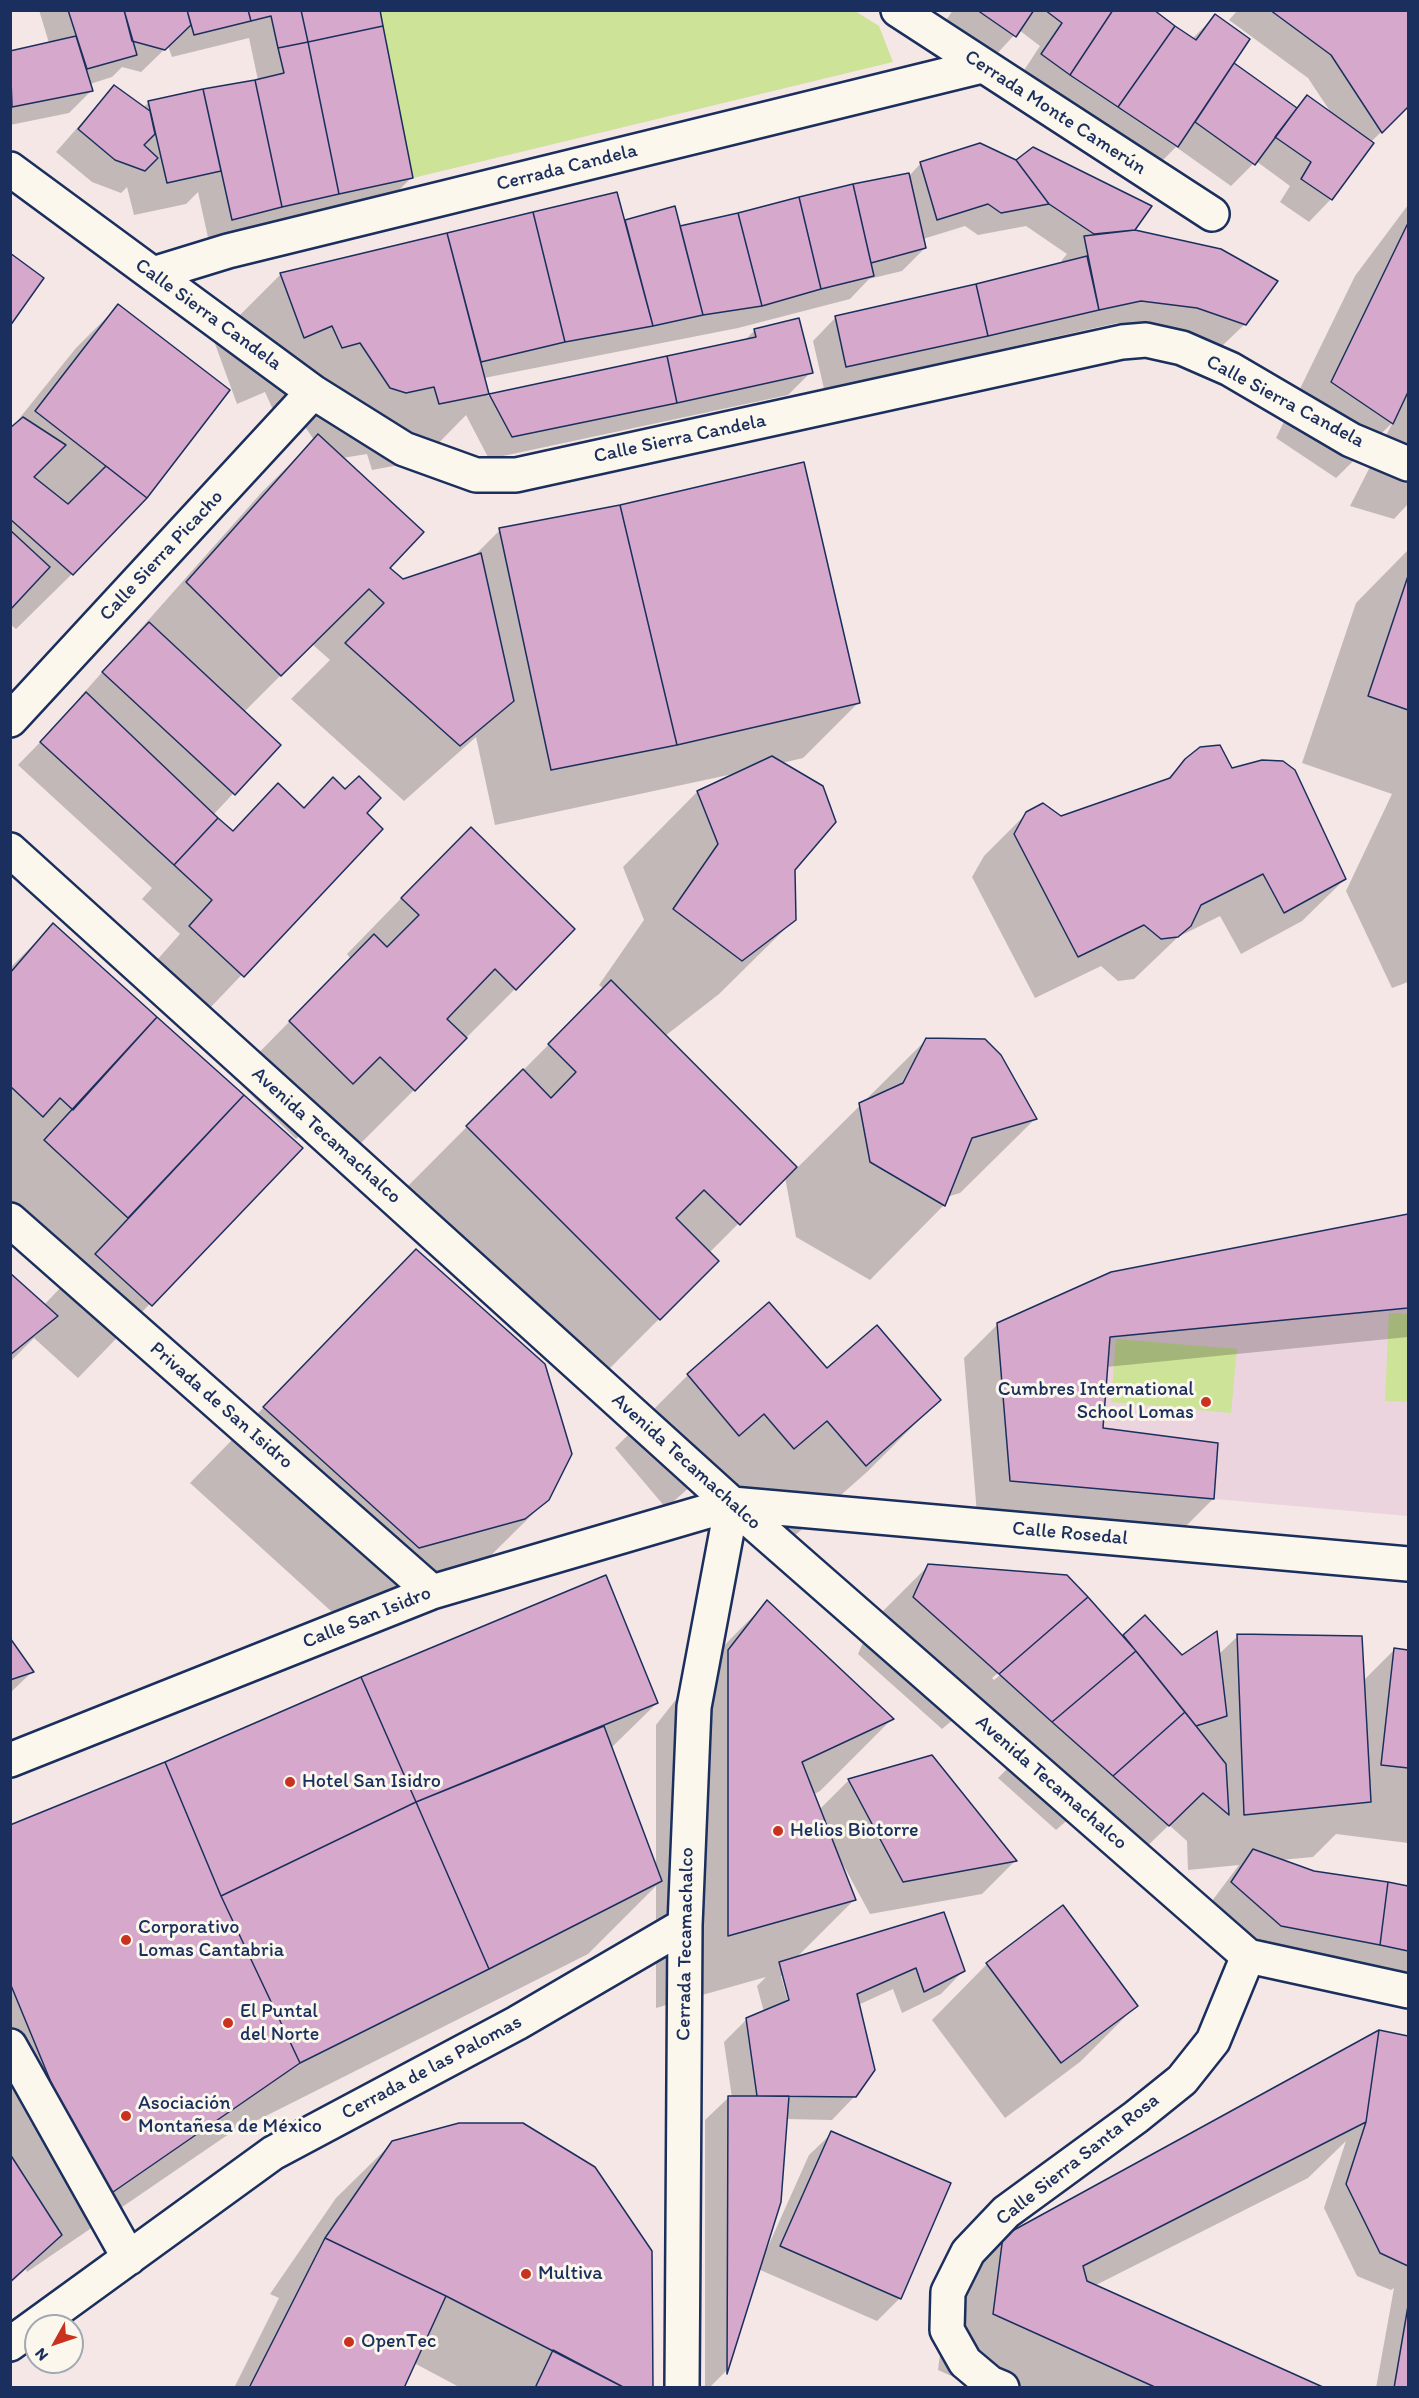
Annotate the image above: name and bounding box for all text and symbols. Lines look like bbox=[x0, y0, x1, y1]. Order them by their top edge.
street label: Cerrada Monte Camerún bbox=[960, 45, 1150, 181]
street label: Cerrada Candela bbox=[494, 139, 640, 197]
street label: Calle Sierra Candela bbox=[130, 254, 286, 376]
street label: Calle Sierra Candela bbox=[1202, 350, 1368, 454]
street label: Calle Sierra Candela bbox=[592, 409, 768, 469]
street label: Calle Sierra Picacho bbox=[95, 485, 229, 627]
street label: Avenida Tecamachalco bbox=[246, 1062, 406, 1210]
street label: Privada de San Isidro bbox=[144, 1337, 298, 1475]
place label: Cumbres International School Lomas bbox=[998, 1378, 1194, 1425]
street label: Avenida Tecamachalco bbox=[606, 1388, 766, 1536]
marker: Cumbres International School Lomas bbox=[1199, 1395, 1213, 1409]
street label: Calle Rosedal bbox=[1011, 1517, 1129, 1551]
street label: Calle San Isidro bbox=[299, 1581, 435, 1655]
street label: Avenida Tecamachalco bbox=[970, 1711, 1132, 1855]
place label: Hotel San Isidro bbox=[302, 1770, 441, 1794]
marker: Hotel San Isidro bbox=[283, 1775, 297, 1789]
place label: Helios Biotorre bbox=[790, 1819, 919, 1843]
marker: Helios Biotorre bbox=[771, 1824, 785, 1838]
street label: Cerrada Tecamachalco bbox=[672, 1847, 700, 2041]
place label: Corporativo Lomas Cantabria bbox=[138, 1916, 284, 1963]
marker: Corporativo Lomas Cantabria bbox=[119, 1933, 133, 1947]
place label: El Puntal del Norte bbox=[240, 2000, 319, 2047]
street label: Cerrada de las Palomas bbox=[338, 2010, 526, 2126]
marker: El Puntal del Norte bbox=[221, 2016, 235, 2030]
street label: Calle Sierra Santa Rosa bbox=[992, 2089, 1164, 2231]
place label: Asociación Montañesa de México bbox=[138, 2092, 322, 2139]
marker: Asociación Montañesa de México bbox=[119, 2109, 133, 2123]
place label: Multiva bbox=[538, 2262, 603, 2286]
marker: Multiva bbox=[519, 2267, 533, 2281]
north arrow bbox=[24, 2314, 84, 2374]
place label: OpenTec bbox=[361, 2330, 436, 2354]
marker: OpenTec bbox=[342, 2335, 356, 2349]
text: N bbox=[31, 2344, 52, 2365]

